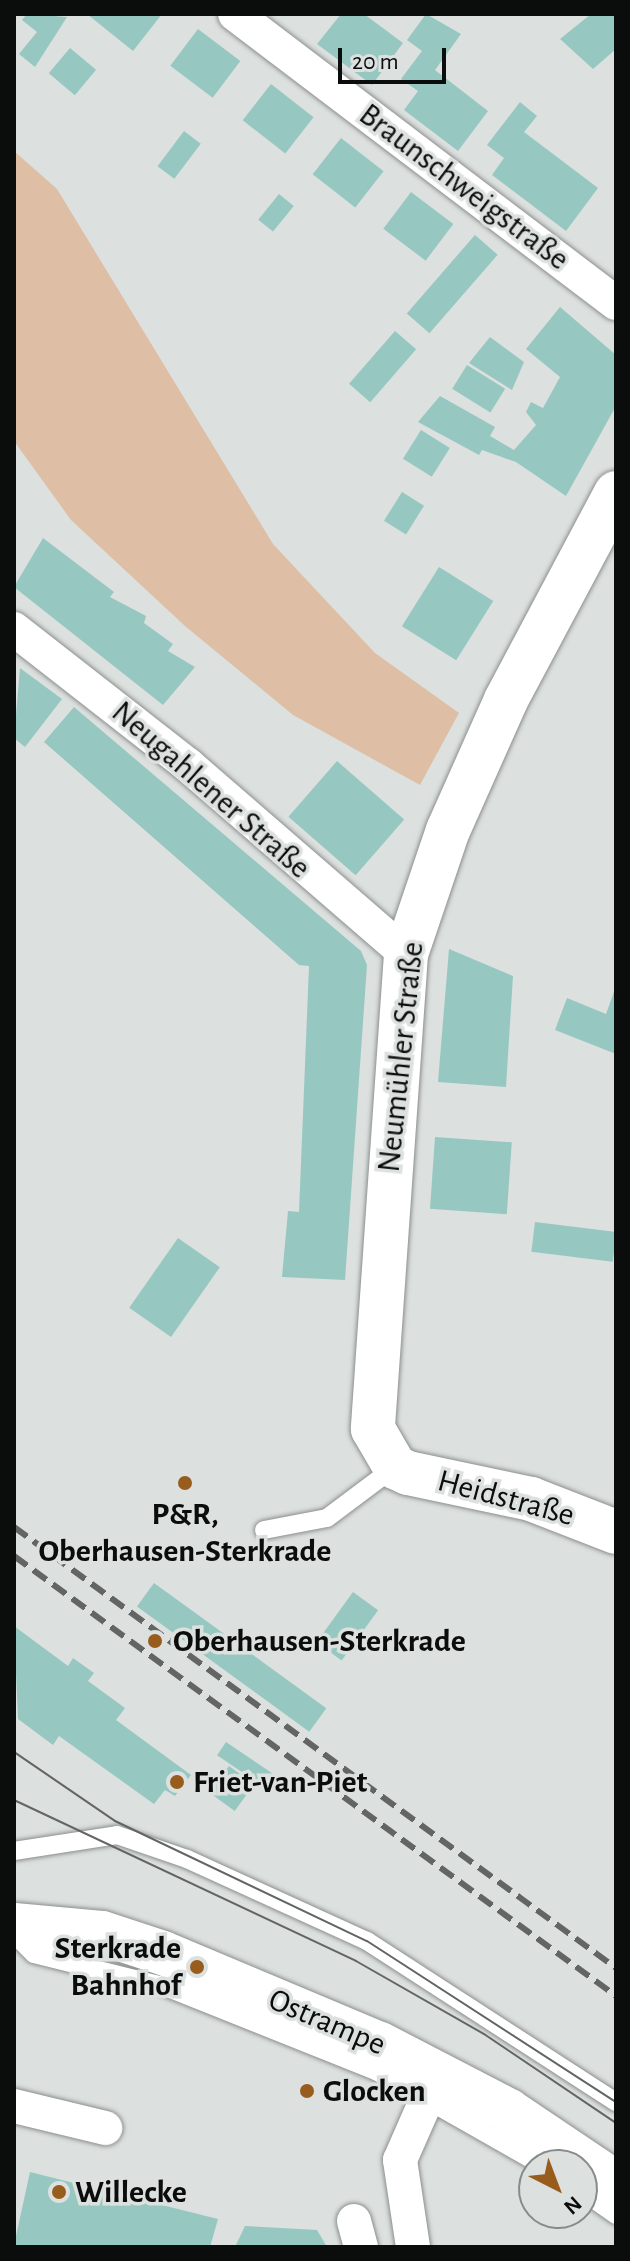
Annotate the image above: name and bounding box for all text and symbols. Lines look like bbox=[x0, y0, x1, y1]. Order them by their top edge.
scale bar bbox=[342, 32, 450, 82]
text: 20 m bbox=[352, 50, 399, 74]
street label: Braunschweigstraße bbox=[351, 96, 577, 278]
street label: Neugahlener Straße bbox=[104, 693, 318, 887]
street label: Neumühler Straße bbox=[370, 940, 432, 1174]
street label: Heidstraße bbox=[434, 1461, 578, 1535]
marker: P&R, Oberhausen-Sterkrade bbox=[176, 1474, 194, 1492]
place label: P&R, Oberhausen-Sterkrade bbox=[39, 1496, 331, 1571]
place label: Oberhausen-Sterkrade bbox=[173, 1622, 466, 1660]
marker: Oberhausen-Sterkrade bbox=[144, 1630, 166, 1652]
place label: Friet-van-Piet bbox=[193, 1763, 367, 1801]
marker: Friet-van-Piet bbox=[168, 1773, 186, 1791]
place label: Sterkrade Bahnhof bbox=[55, 1930, 181, 2005]
marker: Sterkrade Bahnhof bbox=[188, 1958, 206, 1976]
street label: Ostrampe bbox=[263, 1980, 391, 2064]
place label: Glocken bbox=[323, 2072, 426, 2110]
marker: Glocken bbox=[298, 2082, 316, 2100]
north arrow bbox=[518, 2149, 598, 2229]
place label: Willecke bbox=[75, 2173, 187, 2211]
marker: Willecke bbox=[50, 2183, 68, 2201]
text: N bbox=[560, 2192, 586, 2219]

